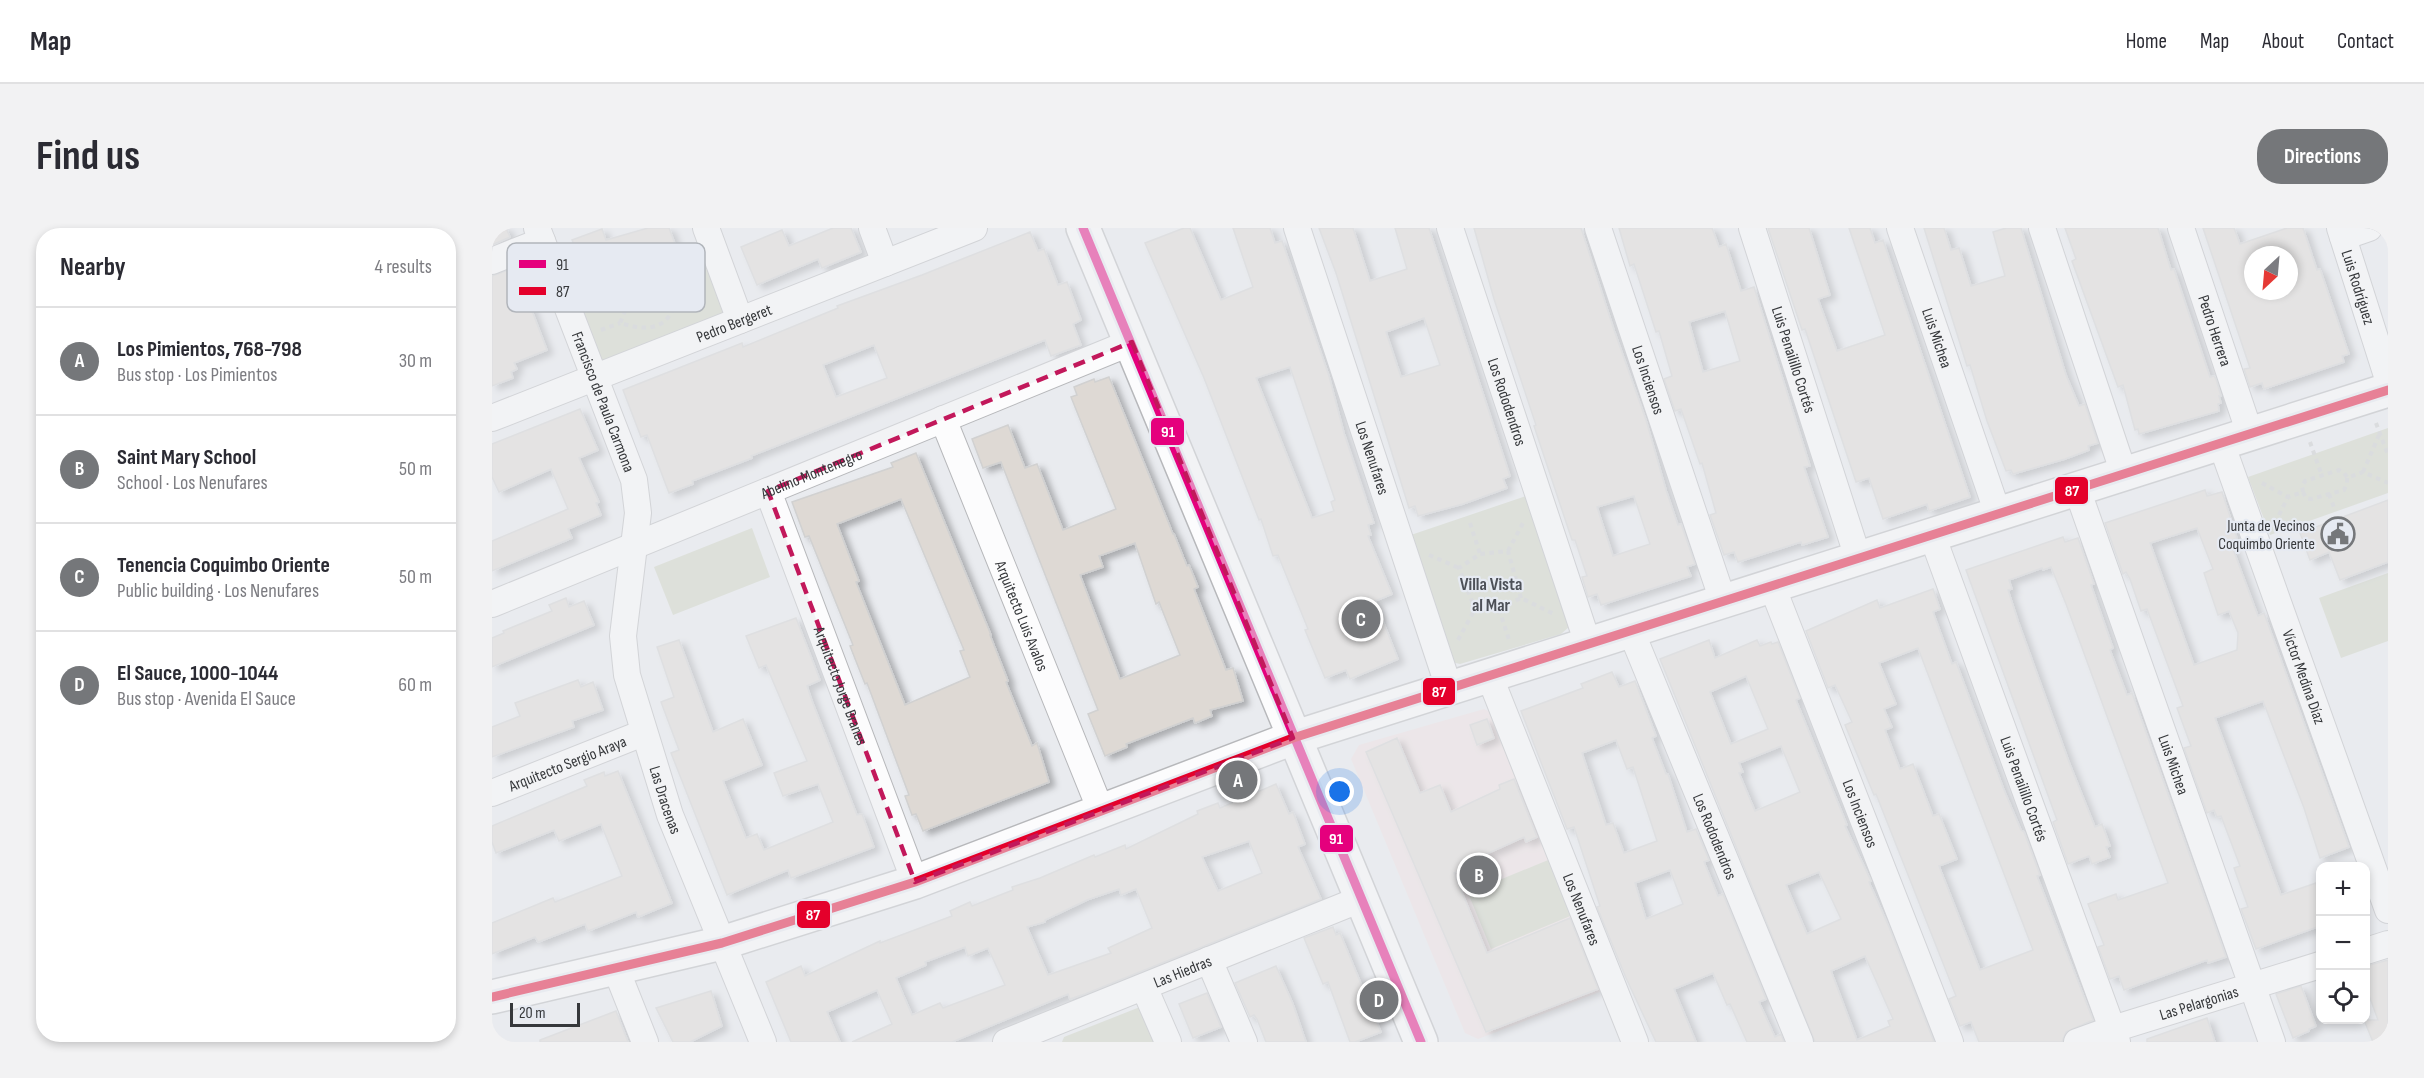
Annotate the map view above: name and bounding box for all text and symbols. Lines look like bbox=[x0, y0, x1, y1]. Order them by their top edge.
text: Map bbox=[30, 25, 71, 58]
text: Home bbox=[2126, 29, 2167, 54]
text: Map bbox=[2200, 29, 2229, 54]
text: About bbox=[2262, 29, 2304, 54]
text: Contact bbox=[2337, 29, 2394, 54]
button: Directions bbox=[2257, 129, 2388, 184]
text: Find us bbox=[36, 131, 140, 182]
legend bbox=[507, 243, 705, 312]
north arrow bbox=[2244, 246, 2298, 300]
street label: Luis Rodríguez bbox=[2337, 248, 2378, 327]
text: Nearby bbox=[60, 252, 126, 283]
text: 4 results bbox=[375, 255, 432, 279]
text: 91 bbox=[556, 256, 569, 275]
text: 87 bbox=[556, 283, 570, 302]
street label: Pedro Herrera bbox=[2193, 293, 2235, 369]
street label: Pedro Bergeret bbox=[694, 301, 775, 347]
street label: Luis Penailillo Cortés bbox=[1767, 304, 1819, 416]
street label: Luis Michea bbox=[1917, 306, 1955, 371]
street label: Francisco de Paula Carmona bbox=[567, 329, 638, 475]
text: Los Pimientos, 768-798 bbox=[117, 336, 302, 363]
street label: Los Inciensos bbox=[1627, 343, 1668, 417]
text: A bbox=[75, 349, 84, 373]
text: 30 m bbox=[399, 349, 432, 373]
street label: Los Rododendros bbox=[1483, 356, 1530, 449]
text: Bus stop · Los Pimientos bbox=[117, 363, 277, 387]
line badge: 91 bbox=[1150, 417, 1185, 446]
street label: Los Nenufares bbox=[1351, 419, 1393, 498]
text: 91 bbox=[1161, 423, 1176, 442]
text: Saint Mary School bbox=[117, 444, 256, 471]
street label: Abelino Montenegro bbox=[758, 446, 865, 504]
text: B bbox=[75, 457, 84, 481]
text: 50 m bbox=[399, 457, 432, 481]
text: School · Los Nenufares bbox=[117, 471, 268, 495]
line badge: 87 bbox=[2054, 476, 2089, 505]
text: 87 bbox=[2065, 482, 2079, 501]
public building icon: Junta de Vecinos Coquimbo Oriente bbox=[2320, 516, 2356, 552]
place label: Junta de Vecinos Coquimbo Oriente bbox=[2218, 517, 2315, 554]
text: Tenencia Coquimbo Oriente bbox=[117, 552, 330, 579]
street label: Arquitecto Luis Avalos bbox=[990, 557, 1052, 674]
text: C bbox=[74, 565, 85, 589]
text: 50 m bbox=[399, 565, 432, 589]
district label: Villa Vista al Mar bbox=[1460, 574, 1522, 616]
text: Public building · Los Nenufares bbox=[117, 579, 319, 603]
pin: C bbox=[1342, 596, 1380, 642]
street label: Arquitecto Jorge Branes bbox=[808, 623, 871, 748]
street label: Víctor Medina Díaz bbox=[2277, 627, 2329, 727]
text: El Sauce, 1000-1044 bbox=[117, 660, 278, 687]
text: D bbox=[74, 673, 85, 697]
text: 60 m bbox=[398, 673, 432, 697]
line badge: 87 bbox=[1422, 677, 1456, 706]
text: 87 bbox=[1432, 683, 1446, 702]
text: Bus stop · Avenida El Sauce bbox=[117, 687, 296, 711]
street label: Luis Michea bbox=[2153, 732, 2192, 797]
street label: Arquitecto Sergio Araya bbox=[505, 733, 629, 797]
street label: Luis Penailillo Cortés bbox=[1995, 734, 2051, 845]
pin: A bbox=[1218, 758, 1258, 802]
street label: Las Dracenas bbox=[645, 764, 685, 837]
your location bbox=[1325, 777, 1354, 806]
street label: Los Inciensos bbox=[1837, 777, 1881, 851]
street label: Los Rododendros bbox=[1688, 791, 1740, 883]
line badge: 91 bbox=[1319, 824, 1354, 853]
text: 91 bbox=[1329, 830, 1344, 849]
pin: B bbox=[1460, 852, 1498, 898]
map controls bbox=[2316, 862, 2370, 1024]
button: + bbox=[2316, 862, 2370, 916]
street label: Los Nenufares bbox=[1558, 871, 1604, 949]
line badge: 87 bbox=[796, 900, 831, 929]
text: 87 bbox=[806, 906, 820, 925]
button: − bbox=[2316, 916, 2370, 970]
street label: Las Hiedras bbox=[1151, 952, 1215, 993]
button: locate bbox=[2316, 970, 2370, 1024]
pin: D bbox=[1360, 978, 1398, 1022]
street label: Las Pelargonias bbox=[2157, 983, 2241, 1025]
scale bar bbox=[510, 1000, 580, 1028]
text: 20 m bbox=[519, 1004, 546, 1023]

